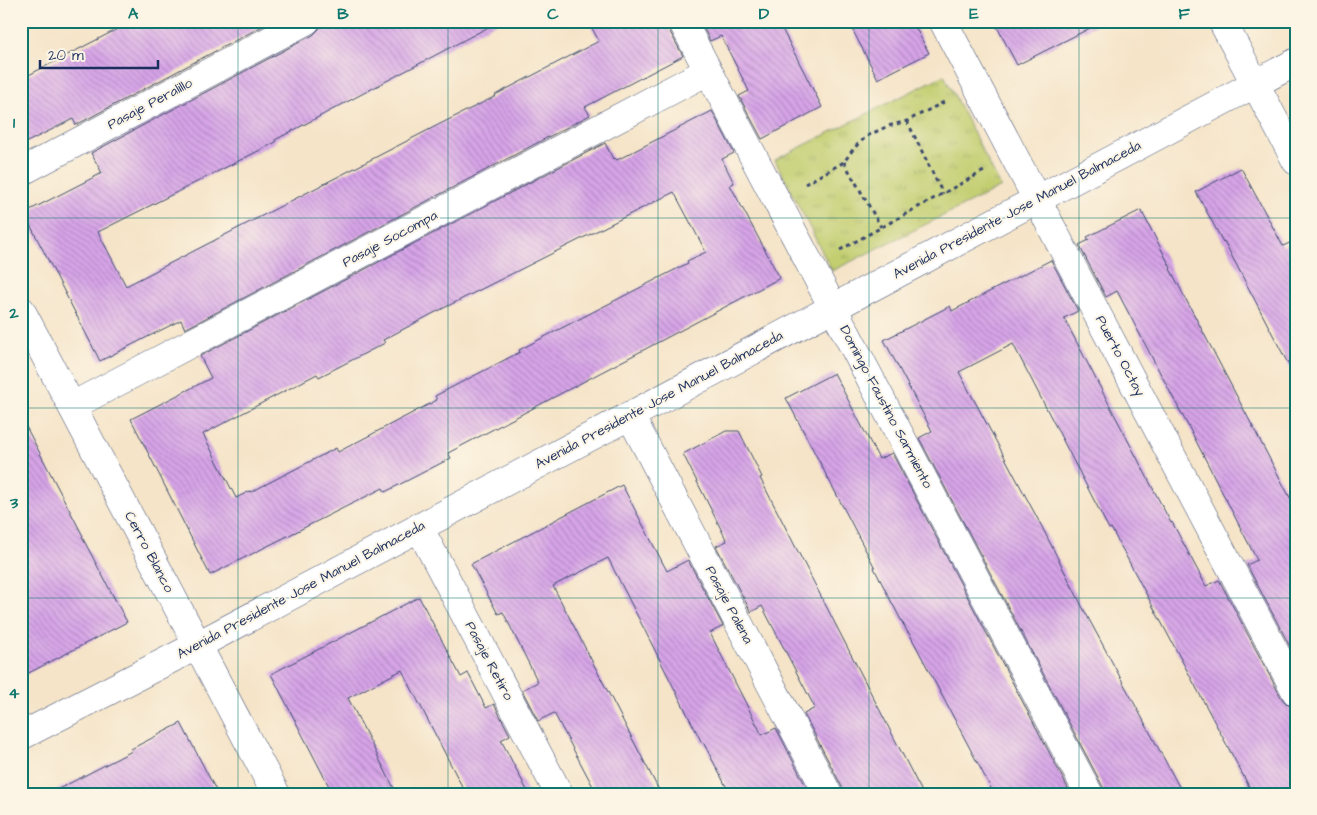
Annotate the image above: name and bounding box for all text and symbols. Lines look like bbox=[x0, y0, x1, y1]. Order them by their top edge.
text: A bbox=[128, 3, 139, 25]
text: B bbox=[337, 3, 349, 25]
text: C bbox=[547, 3, 559, 25]
text: D bbox=[759, 3, 770, 25]
text: E bbox=[969, 3, 979, 25]
text: F bbox=[1178, 3, 1190, 25]
scale bar bbox=[40, 38, 158, 70]
text: 20 m bbox=[48, 45, 84, 66]
street label: Pasaje Peralillo bbox=[104, 73, 196, 135]
text: 1 bbox=[13, 112, 16, 134]
street label: Avenida Presidente Jose Manuel Balmaceda bbox=[889, 136, 1145, 284]
street label: Pasaje Socompa bbox=[339, 205, 441, 273]
text: 2 bbox=[8, 302, 19, 324]
street label: Puerto Octay bbox=[1090, 312, 1150, 400]
street label: Domingo Faustino Sarmiento bbox=[834, 322, 938, 492]
street label: Avenida Presidente Jose Manuel Balmaceda bbox=[531, 326, 787, 474]
text: 3 bbox=[9, 492, 19, 514]
street label: Cerro Blanco bbox=[119, 508, 179, 596]
street label: Avenida Presidente Jose Manuel Balmaceda bbox=[173, 516, 429, 664]
street label: Pasaje Palena bbox=[700, 562, 758, 648]
street label: Pasaje Retiro bbox=[460, 618, 518, 704]
text: 4 bbox=[9, 682, 20, 704]

